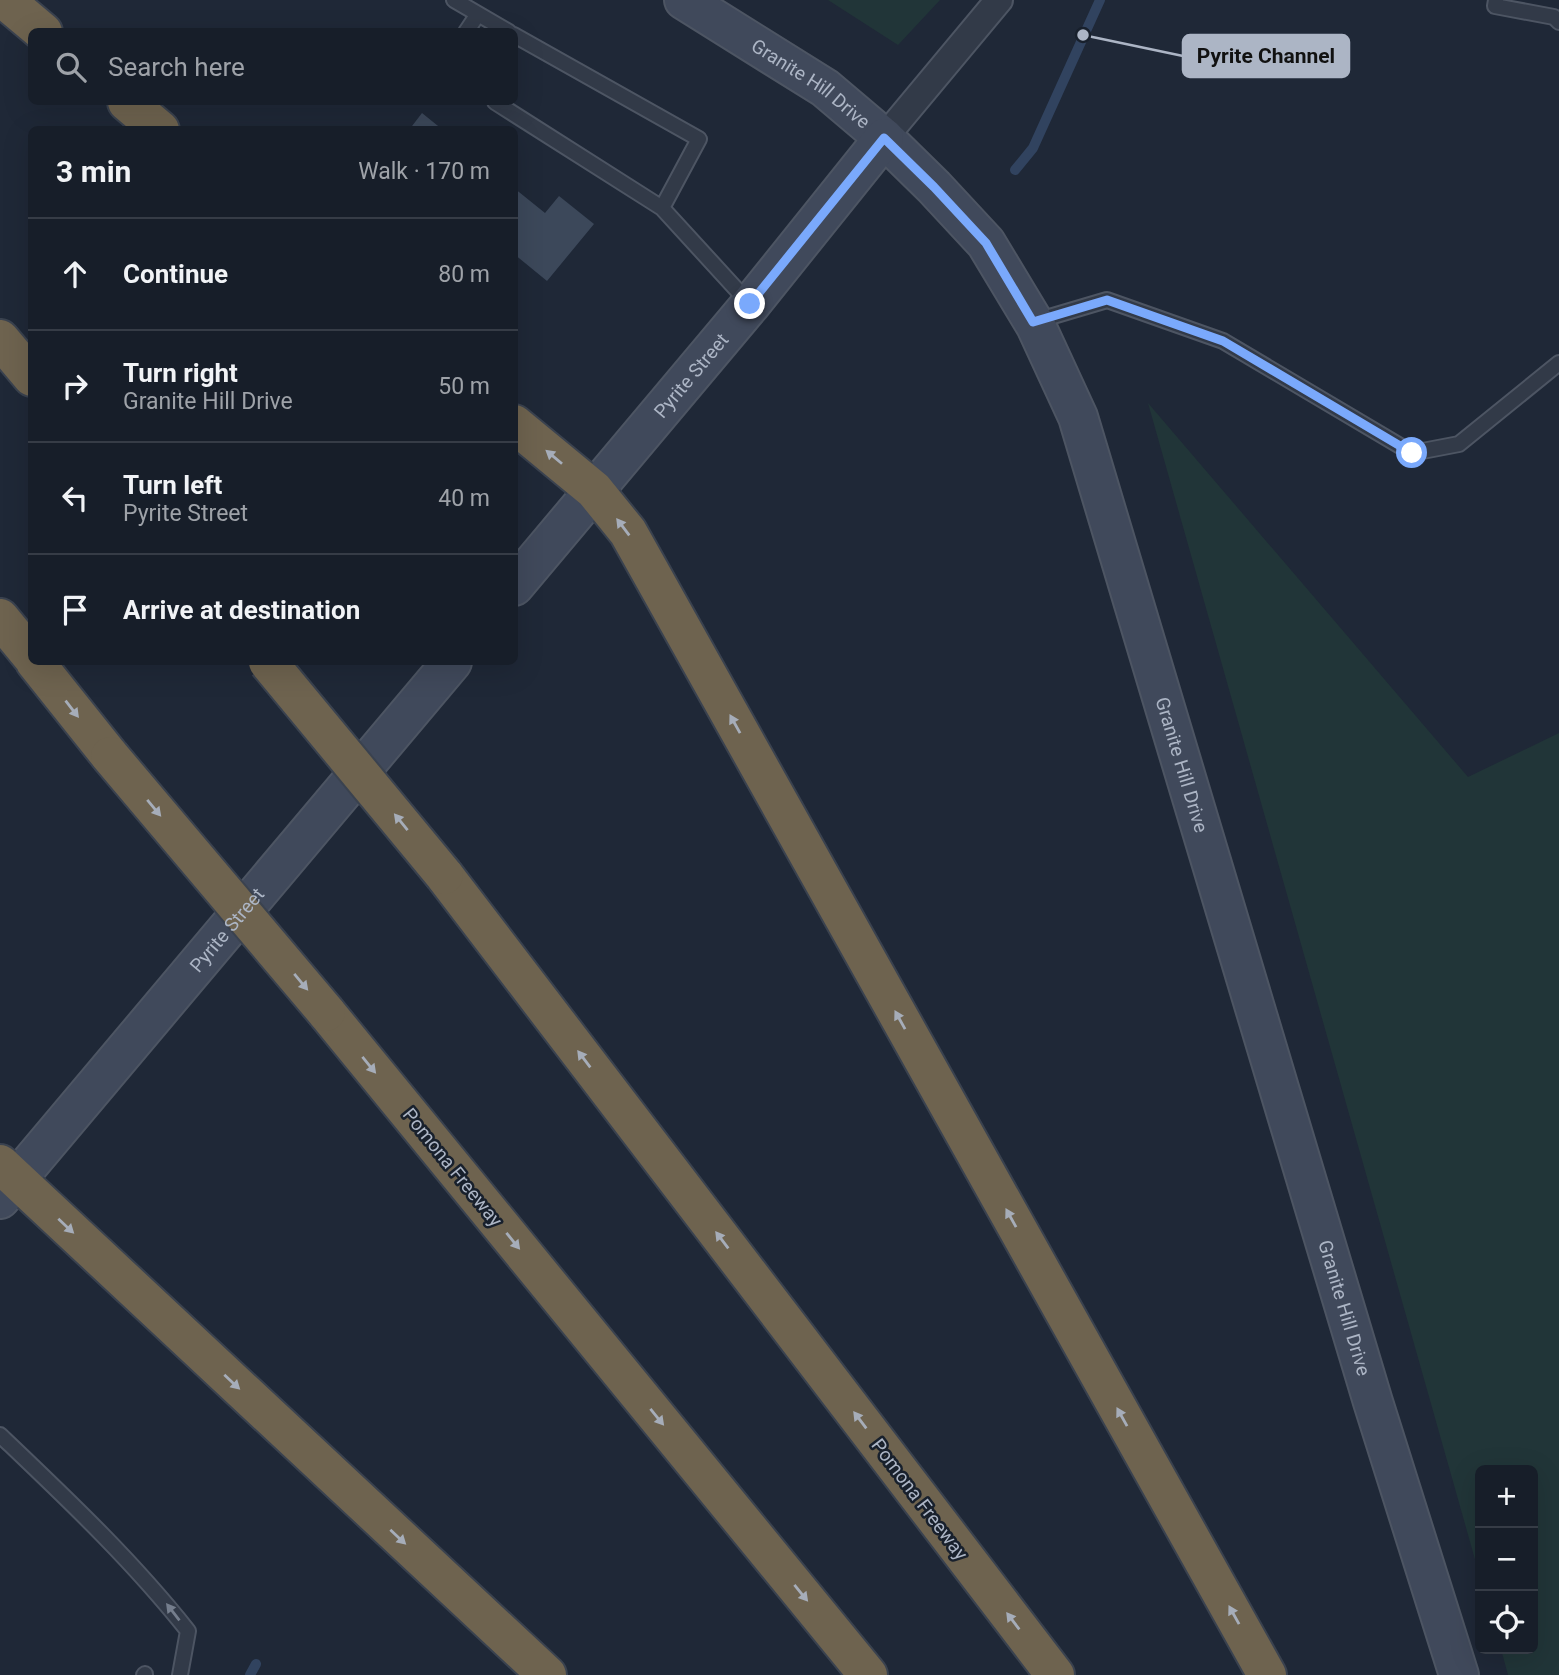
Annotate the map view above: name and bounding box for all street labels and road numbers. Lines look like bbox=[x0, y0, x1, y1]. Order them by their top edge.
street label: Granite Hill Drive bbox=[747, 34, 875, 133]
street label: Pyrite Street bbox=[649, 329, 733, 423]
street label: Granite Hill Drive bbox=[1150, 694, 1213, 835]
street label: Pyrite Street bbox=[185, 883, 269, 977]
street label: Pomona Freeway bbox=[398, 1103, 507, 1231]
street label: Granite Hill Drive bbox=[1313, 1237, 1375, 1379]
street label: Pomona Freeway bbox=[867, 1434, 973, 1564]

